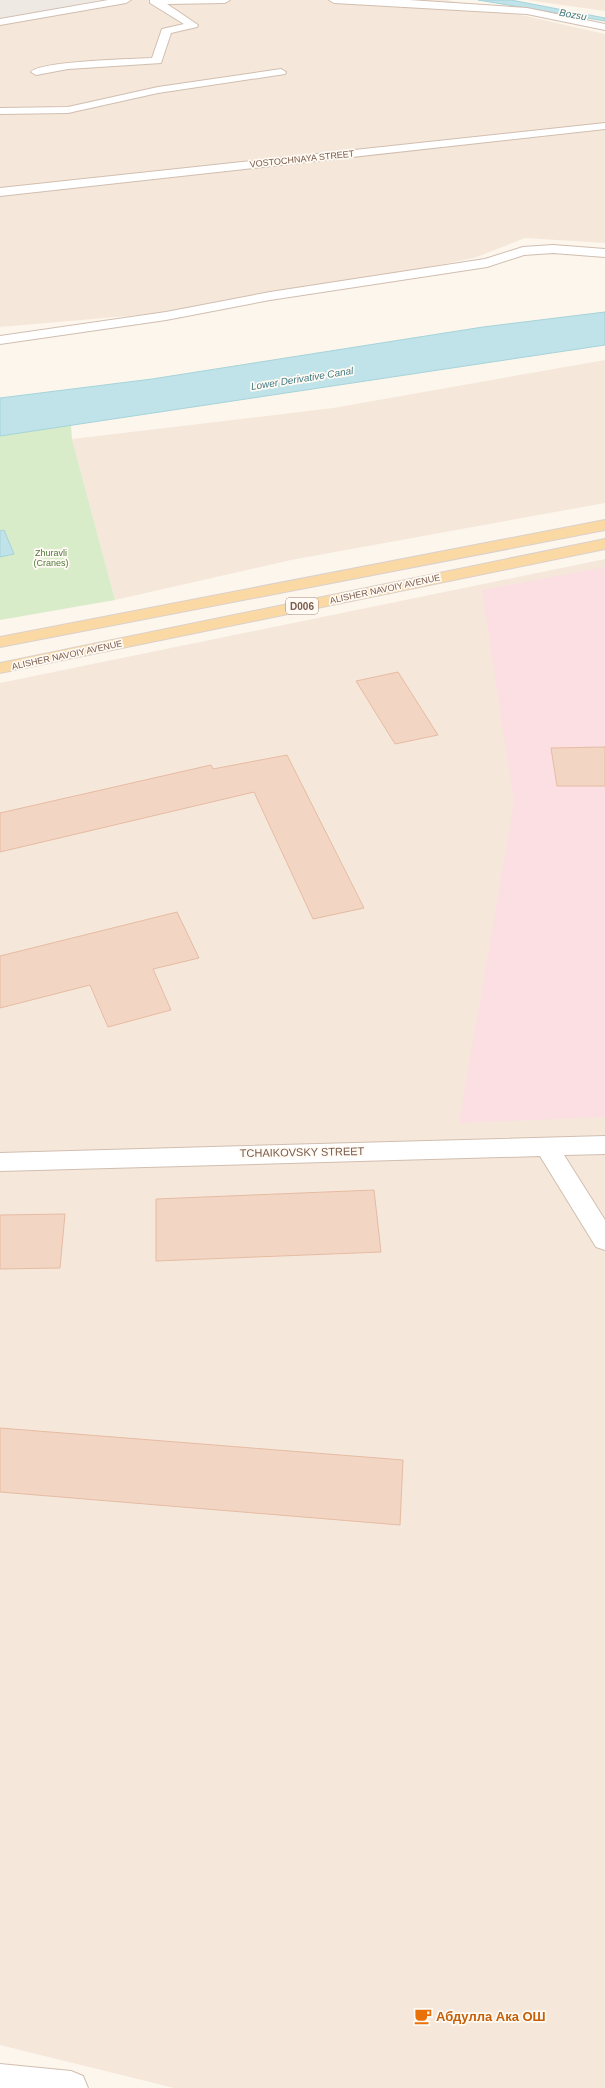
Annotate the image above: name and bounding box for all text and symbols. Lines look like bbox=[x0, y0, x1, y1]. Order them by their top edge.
water label: Bozsu bbox=[558, 7, 588, 22]
street label: VOSTOCHNAYA STREET bbox=[249, 148, 355, 169]
water label: Lower Derivative Canal bbox=[250, 365, 355, 392]
park label: Zhuravli (Cranes) bbox=[33, 548, 69, 568]
street label: ALISHER NAVOIY AVENUE bbox=[329, 572, 441, 606]
road number: D006 bbox=[286, 598, 318, 614]
street label: ALISHER NAVOIY AVENUE bbox=[11, 638, 123, 672]
street label: TCHAIKOVSKY STREET bbox=[240, 1145, 365, 1159]
cafe icon: Абдулла Ака ОШ bbox=[413, 2006, 433, 2026]
place label: Абдулла Ака ОШ bbox=[436, 2009, 546, 2024]

